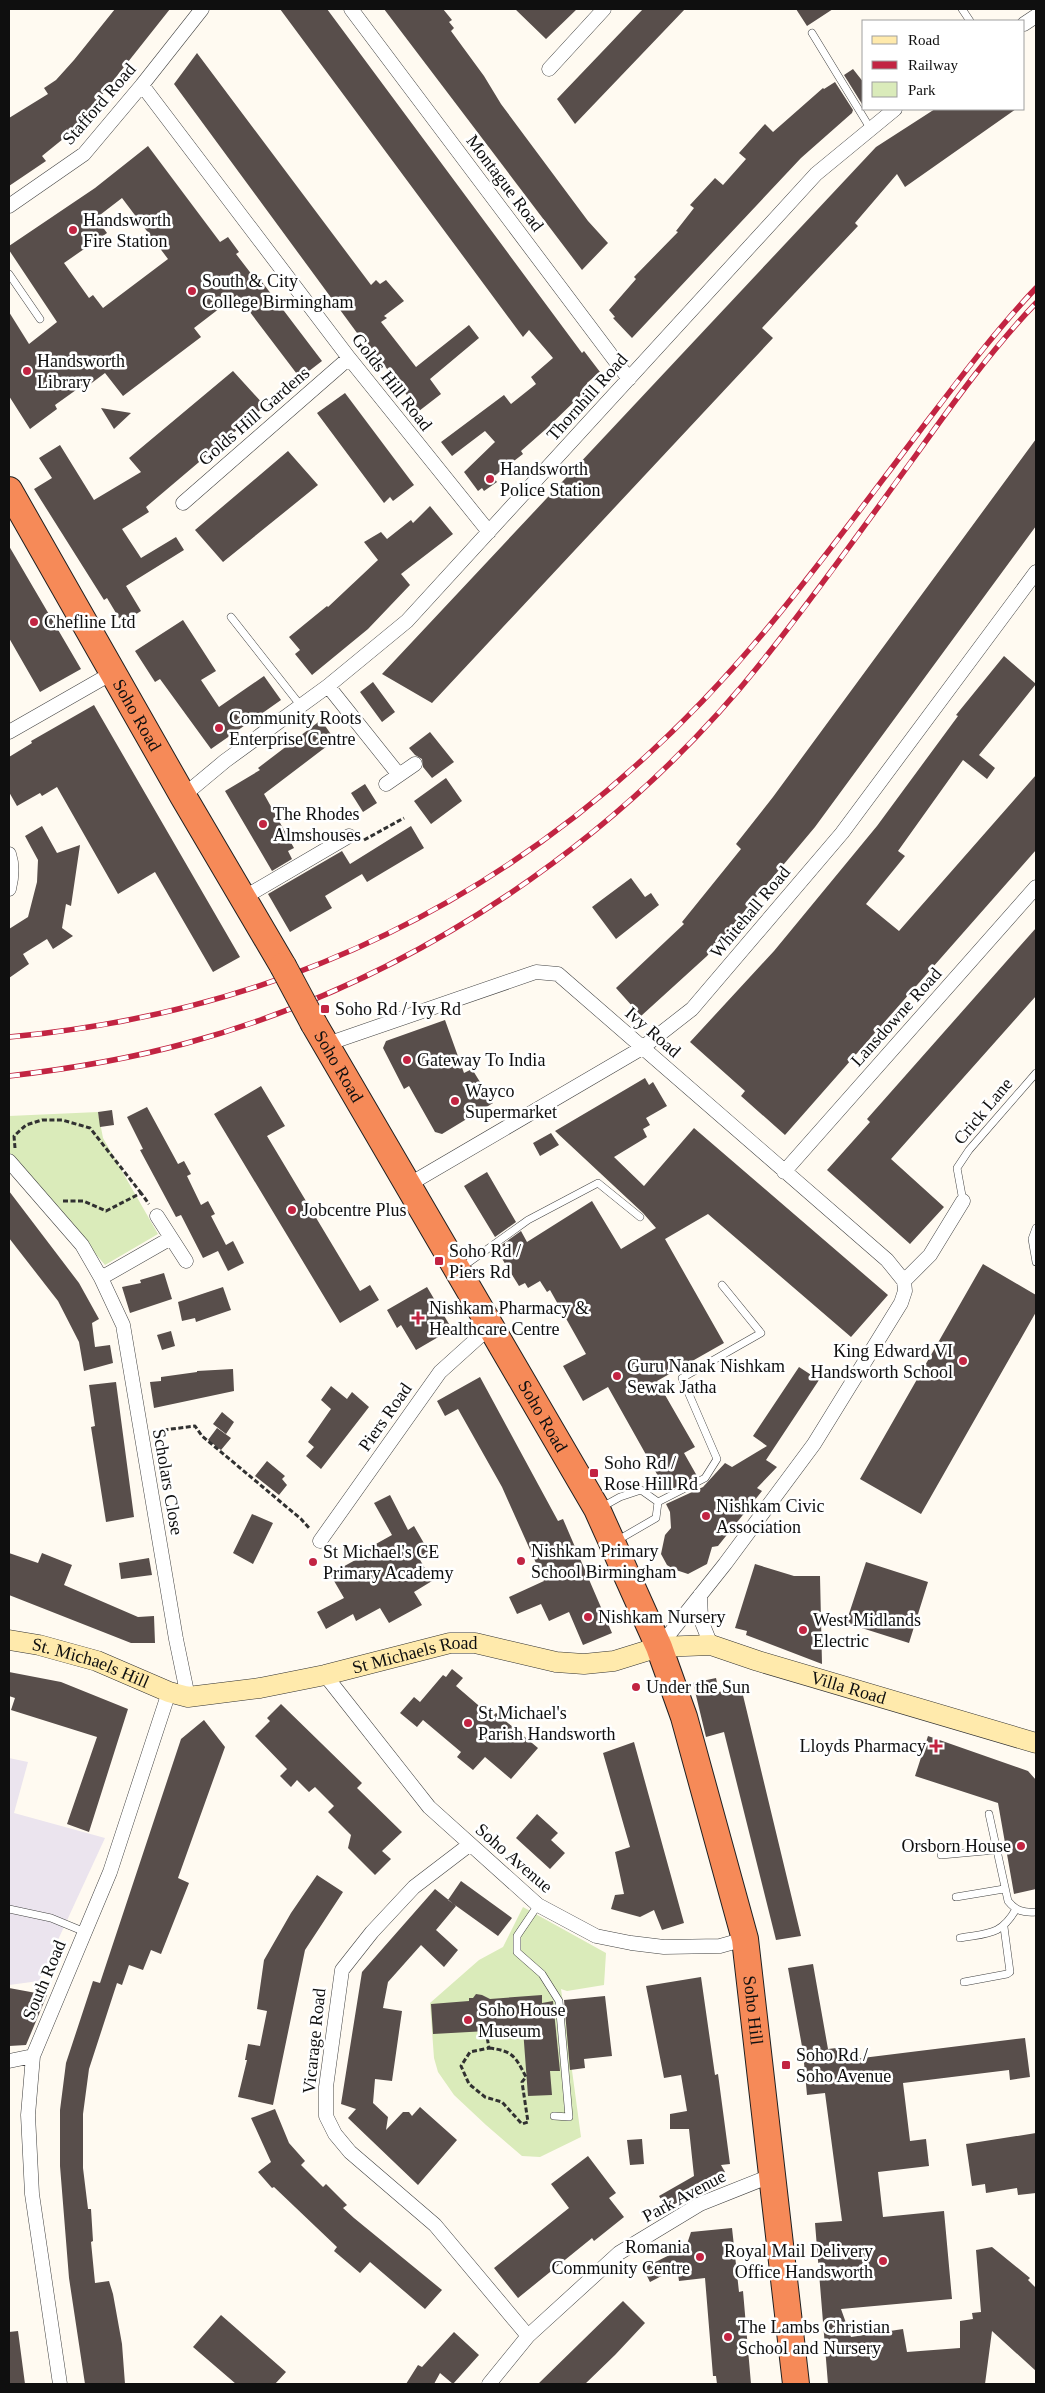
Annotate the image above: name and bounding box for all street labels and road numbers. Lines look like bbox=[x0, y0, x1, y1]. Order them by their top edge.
street label: Stafford Road bbox=[58, 59, 140, 149]
street label: Montague Road bbox=[462, 131, 548, 235]
street label: Golds Hill Road bbox=[348, 329, 436, 435]
street label: Thornhill Road bbox=[543, 349, 631, 445]
street label: Golds Hill Gardens bbox=[195, 363, 313, 469]
street label: Soho Road bbox=[109, 676, 165, 755]
street label: Whitehall Road bbox=[706, 862, 794, 962]
street label: Lansdowne Road bbox=[847, 964, 945, 1070]
street label: Ivy Road bbox=[621, 1003, 685, 1061]
street label: Soho Road bbox=[310, 1027, 367, 1106]
street label: Crick Lane bbox=[949, 1074, 1017, 1148]
street label: Soho Road bbox=[514, 1377, 571, 1456]
street label: Piers Road bbox=[354, 1379, 416, 1455]
street label: Scholars Close bbox=[149, 1427, 187, 1537]
street label: St Michaels Road bbox=[350, 1633, 478, 1678]
street label: St. Michaels Hill bbox=[31, 1634, 152, 1692]
street label: Villa Road bbox=[808, 1667, 888, 1708]
street label: Soho Avenue bbox=[472, 1819, 556, 1897]
street label: South Road bbox=[18, 1937, 70, 2023]
street label: Soho Hill bbox=[739, 1974, 767, 2046]
street label: Vicarage Road bbox=[298, 1987, 330, 2095]
street label: Park Avenue bbox=[639, 2166, 729, 2226]

